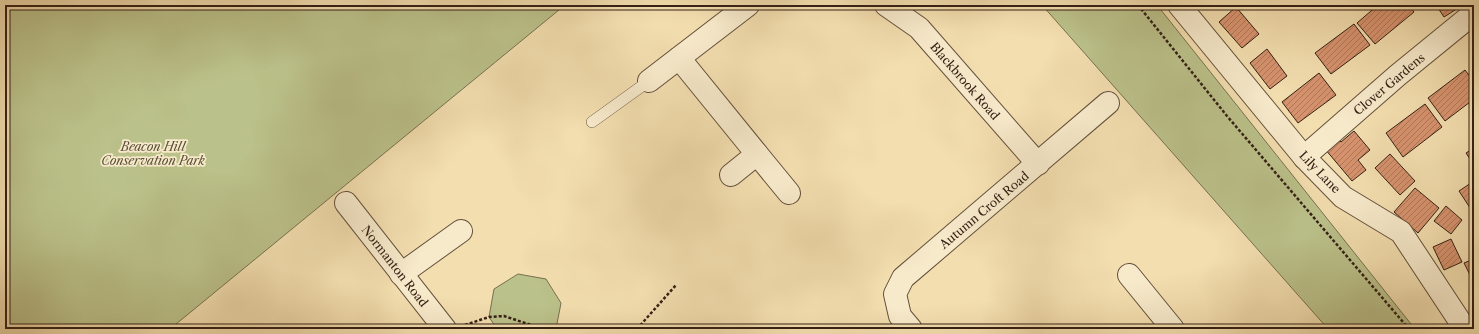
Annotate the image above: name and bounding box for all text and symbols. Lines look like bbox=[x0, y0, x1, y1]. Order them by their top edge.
street label: Blackbrook Road bbox=[927, 39, 1003, 123]
street label: Clover Gardens bbox=[1350, 50, 1428, 118]
park label: Beacon Hill Conservation Park bbox=[101, 139, 206, 168]
street label: Lily Lane bbox=[1296, 148, 1344, 196]
street label: Autumn Croft Road bbox=[935, 168, 1032, 252]
street label: Normanton Road bbox=[359, 222, 432, 310]

